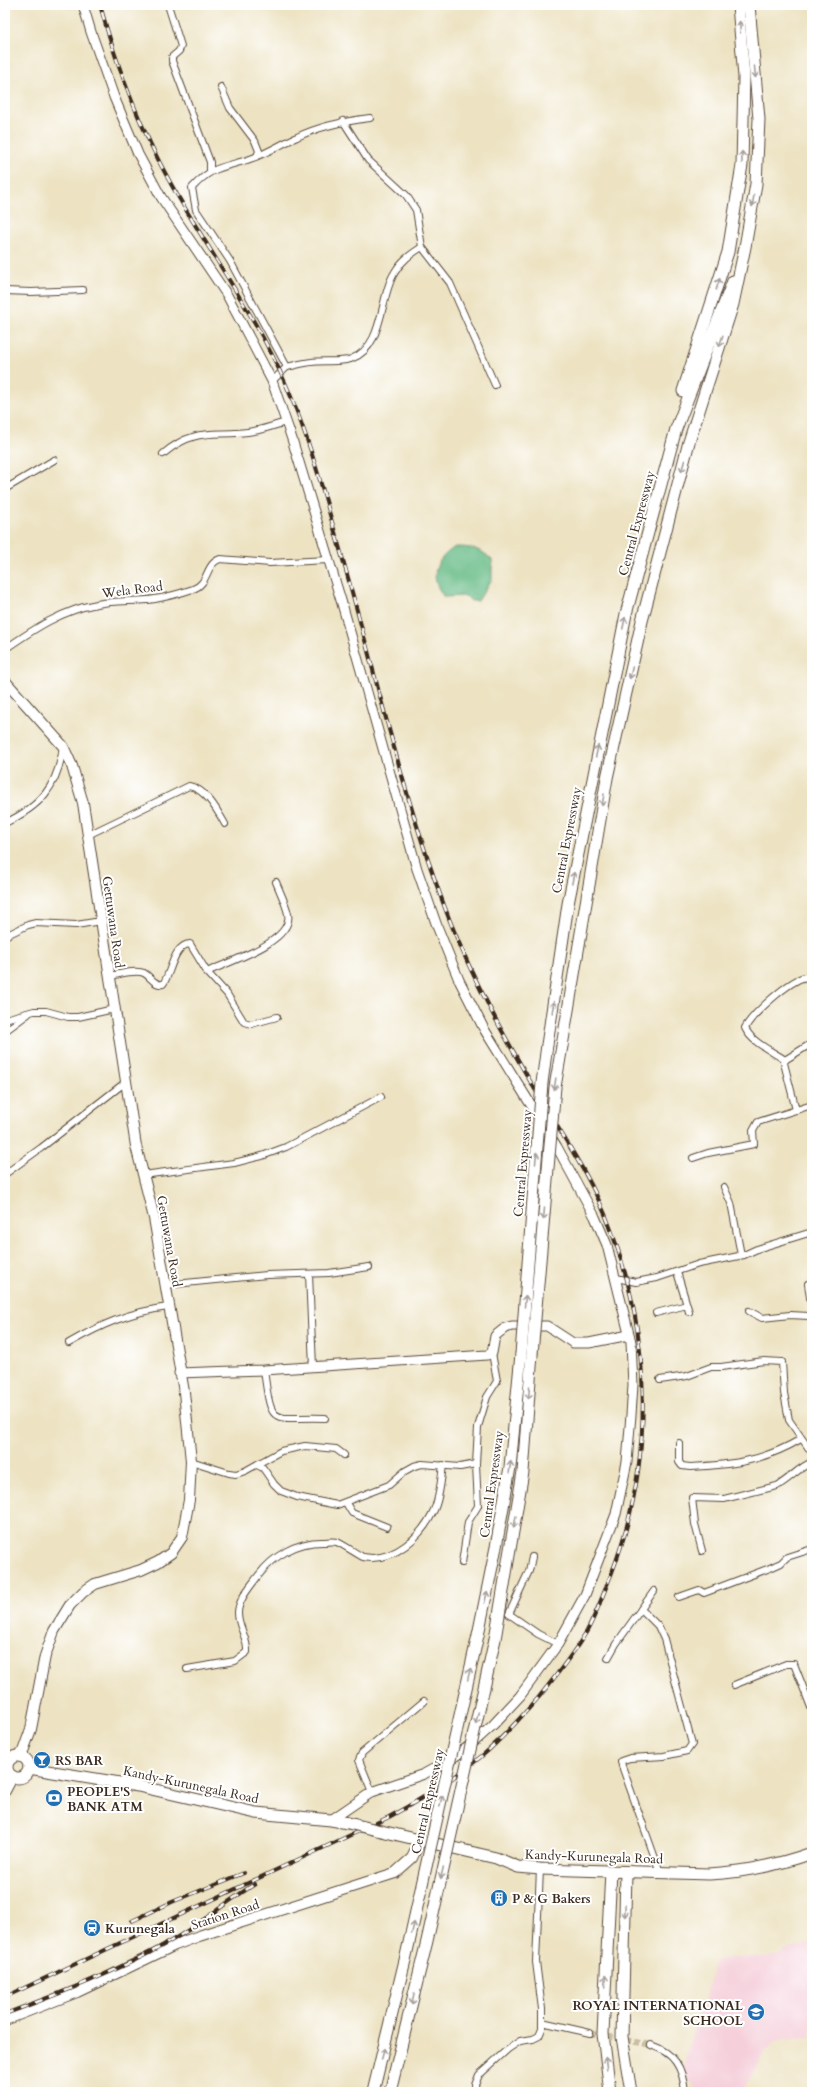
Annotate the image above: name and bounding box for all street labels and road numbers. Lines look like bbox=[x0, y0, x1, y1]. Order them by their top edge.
street label: Central Expressway bbox=[614, 469, 660, 578]
street label: Wela Road bbox=[100, 577, 164, 603]
street label: Central Expressway bbox=[548, 785, 586, 895]
street label: Gettuwana Road bbox=[98, 875, 128, 969]
street label: Central Expressway bbox=[509, 1108, 537, 1218]
street label: Gettuwana Road bbox=[152, 1194, 186, 1288]
street label: Central Expressway bbox=[476, 1429, 508, 1539]
street label: Central Expressway bbox=[407, 1746, 449, 1856]
street label: Kandy-Kurunegala Road bbox=[121, 1762, 260, 1808]
street label: Kandy-Kurunegala Road bbox=[525, 1846, 663, 1868]
street label: Station Road bbox=[189, 1895, 262, 1934]

